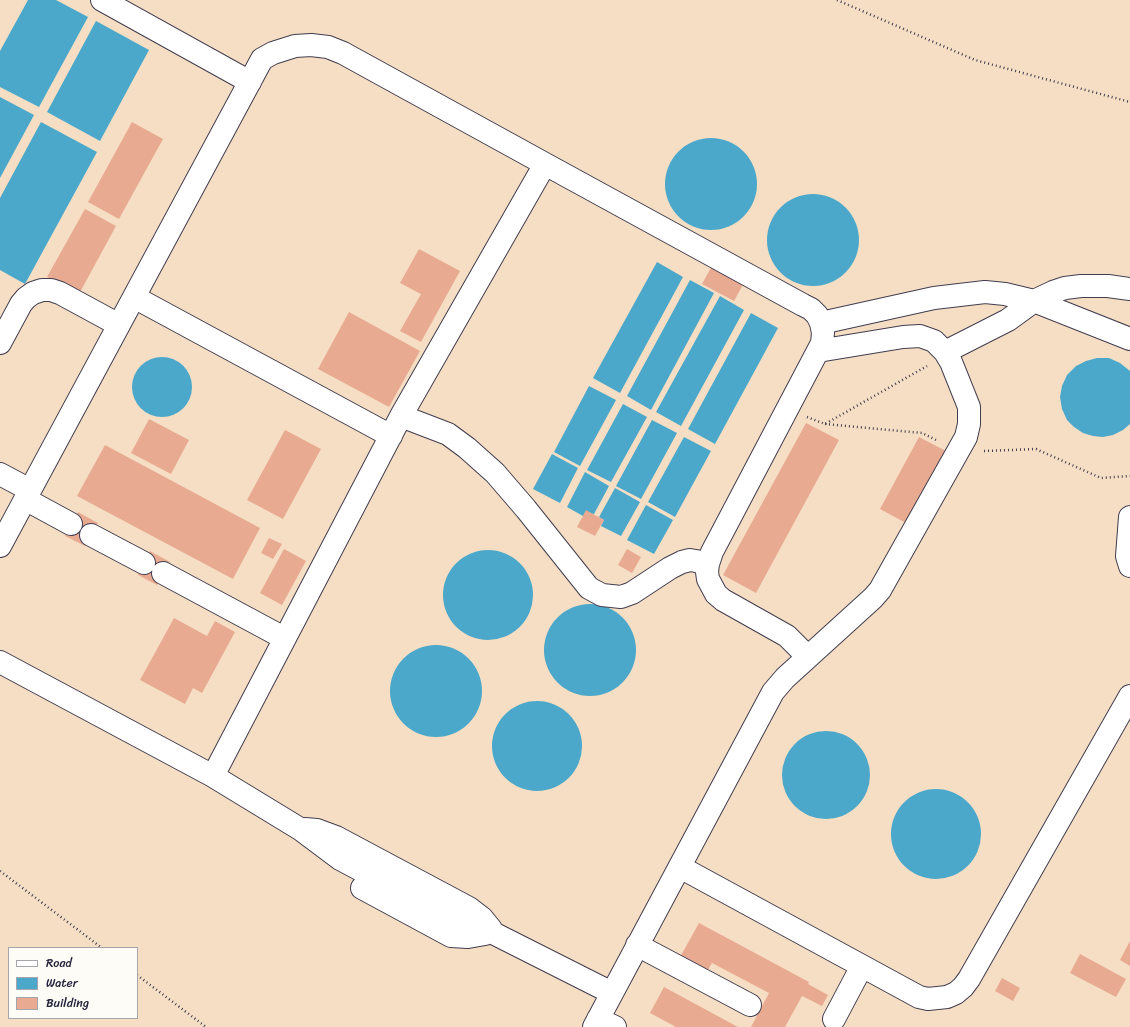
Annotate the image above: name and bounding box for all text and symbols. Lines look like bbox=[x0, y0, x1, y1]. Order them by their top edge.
legend bbox=[8, 947, 138, 1019]
text: Road bbox=[46, 952, 72, 974]
text: Water bbox=[46, 972, 78, 994]
text: Building bbox=[46, 992, 89, 1014]

